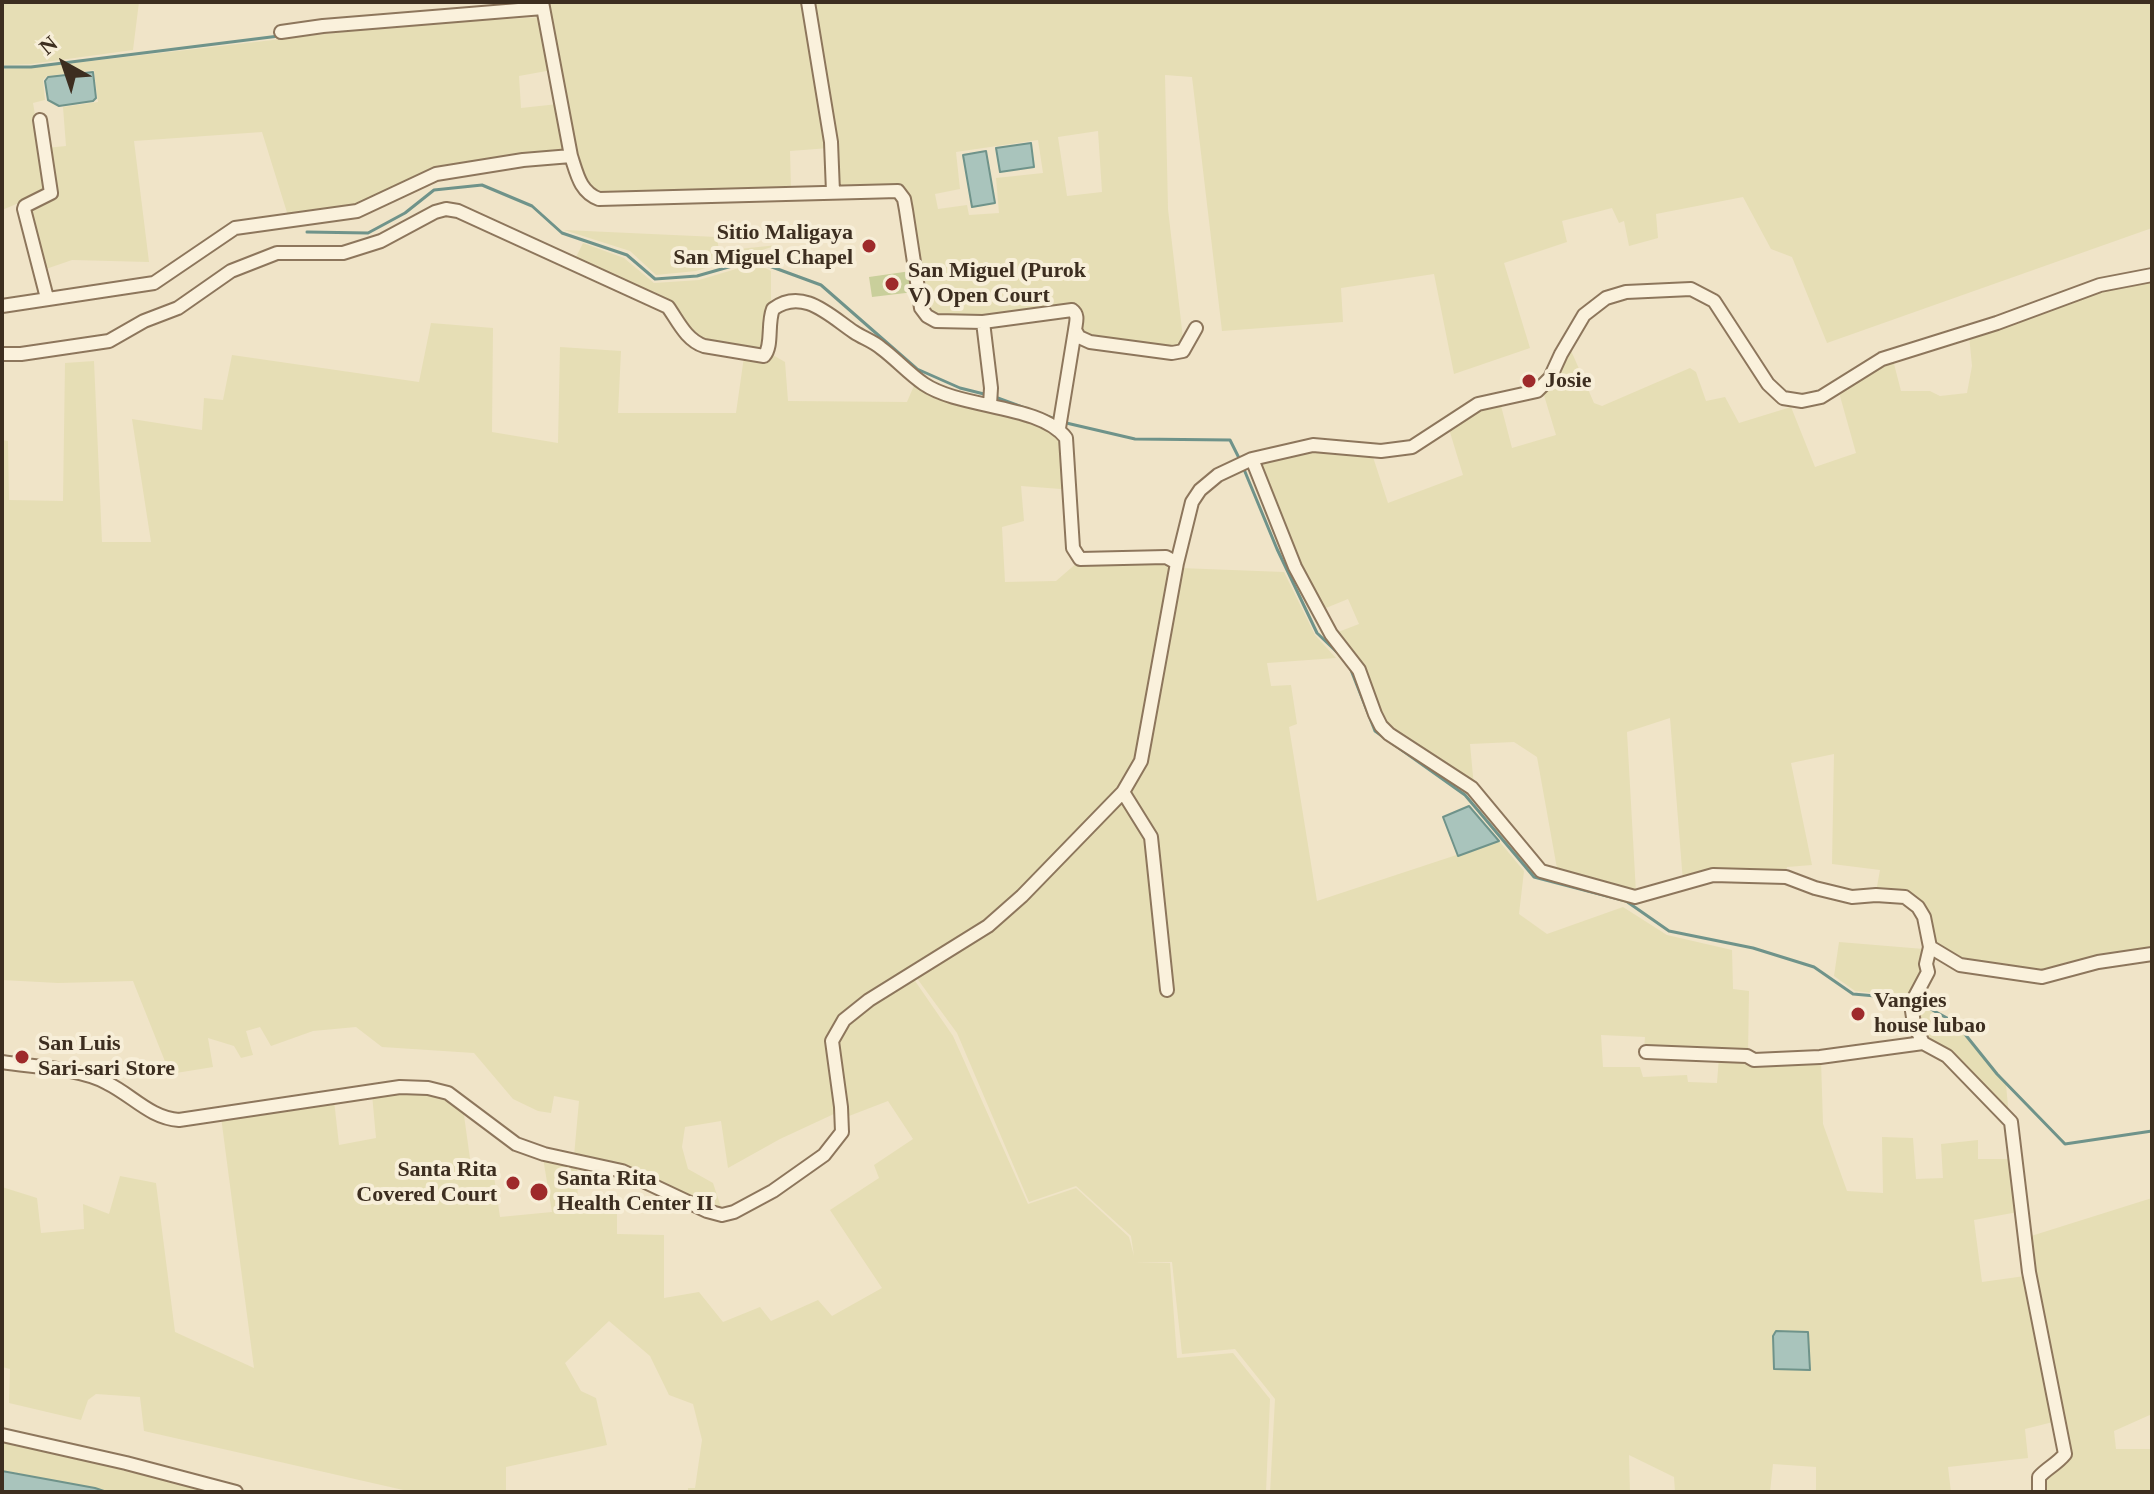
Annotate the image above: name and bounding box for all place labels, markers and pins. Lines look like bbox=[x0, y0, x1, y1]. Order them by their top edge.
place label: Sitio Maligaya San Miguel Chapel bbox=[673, 220, 853, 272]
marker: Sitio Maligaya San Miguel Chapel bbox=[860, 237, 878, 255]
place label: San Miguel (Purok V) Open Court bbox=[908, 258, 1086, 310]
marker: San Miguel (Purok V) Open Court bbox=[883, 275, 901, 293]
place label: Josie bbox=[1545, 368, 1591, 394]
marker: Josie bbox=[1520, 372, 1538, 390]
place label: Vangies house lubao bbox=[1874, 988, 1986, 1040]
marker: Vangies house lubao bbox=[1849, 1005, 1867, 1023]
place label: San Luis Sari-sari Store bbox=[38, 1031, 175, 1082]
marker: San Luis Sari-sari Store bbox=[13, 1048, 31, 1066]
place label: Santa Rita Covered Court bbox=[356, 1157, 497, 1208]
place label: Santa Rita Health Center II bbox=[557, 1166, 713, 1218]
marker: Santa Rita Covered Court bbox=[504, 1174, 522, 1192]
marker: Santa Rita Health Center II bbox=[528, 1181, 550, 1203]

